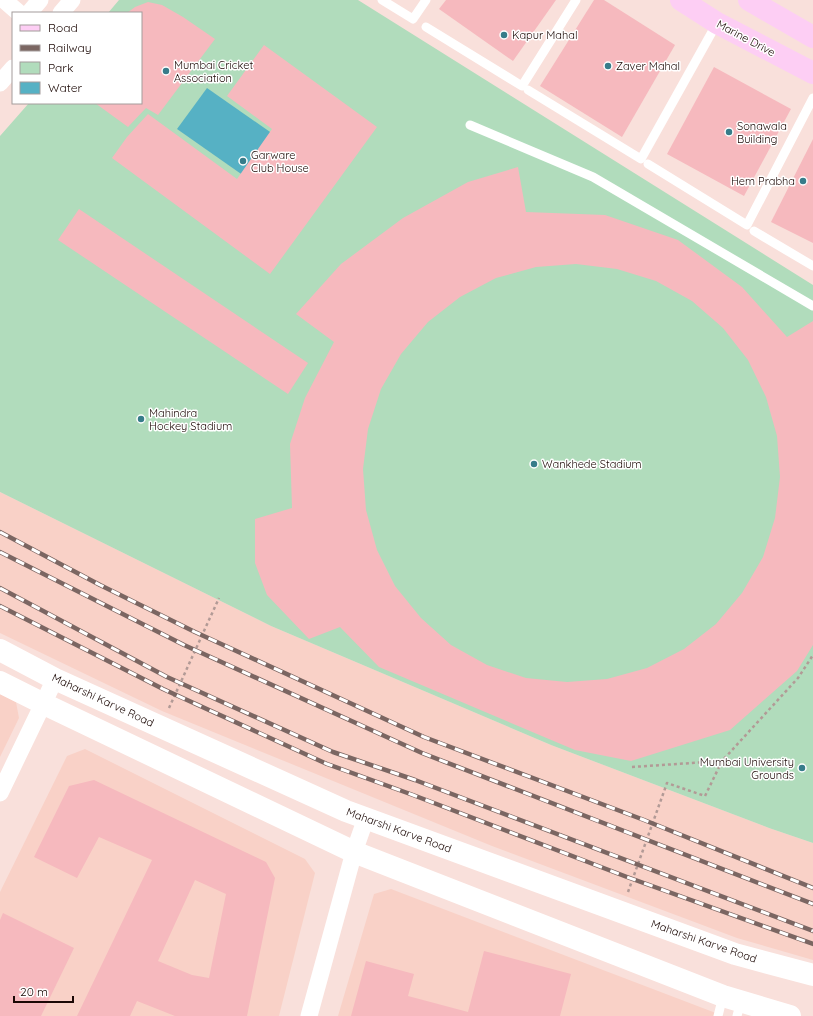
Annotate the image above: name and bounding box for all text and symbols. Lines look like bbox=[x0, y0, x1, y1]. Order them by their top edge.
legend bbox=[12, 12, 142, 104]
street label: Marine Drive bbox=[714, 17, 778, 59]
text: Road bbox=[48, 20, 78, 35]
place label: Kapur Mahal bbox=[512, 28, 577, 42]
marker: Kapur Mahal bbox=[499, 30, 509, 40]
text: Railway bbox=[48, 40, 92, 55]
place label: Mumbai Cricket Association bbox=[174, 58, 253, 85]
place label: Zaver Mahal bbox=[616, 59, 680, 73]
text: Park bbox=[48, 60, 73, 75]
marker: Zaver Mahal bbox=[603, 61, 613, 71]
marker: Mumbai Cricket Association bbox=[161, 66, 171, 76]
text: Water bbox=[48, 80, 83, 95]
place label: Sonawala Building bbox=[737, 119, 787, 146]
marker: Sonawala Building bbox=[724, 127, 734, 137]
place label: Garware Club House bbox=[251, 148, 309, 175]
marker: Garware Club House bbox=[238, 156, 248, 166]
place label: Hem Prabha bbox=[731, 174, 795, 188]
marker: Hem Prabha bbox=[798, 176, 808, 186]
place label: Mahindra Hockey Stadium bbox=[149, 406, 232, 433]
marker: Mahindra Hockey Stadium bbox=[136, 414, 146, 424]
place label: Wankhede Stadium bbox=[542, 457, 642, 471]
marker: Wankhede Stadium bbox=[529, 459, 539, 469]
street label: Maharshi Karve Road bbox=[50, 670, 156, 730]
place label: Mumbai University Grounds bbox=[700, 755, 794, 782]
marker: Mumbai University Grounds bbox=[797, 763, 807, 773]
street label: Maharshi Karve Road bbox=[345, 804, 453, 856]
street label: Maharshi Karve Road bbox=[649, 916, 759, 966]
scale bar bbox=[14, 978, 73, 1004]
text: 20 m bbox=[20, 984, 48, 999]

